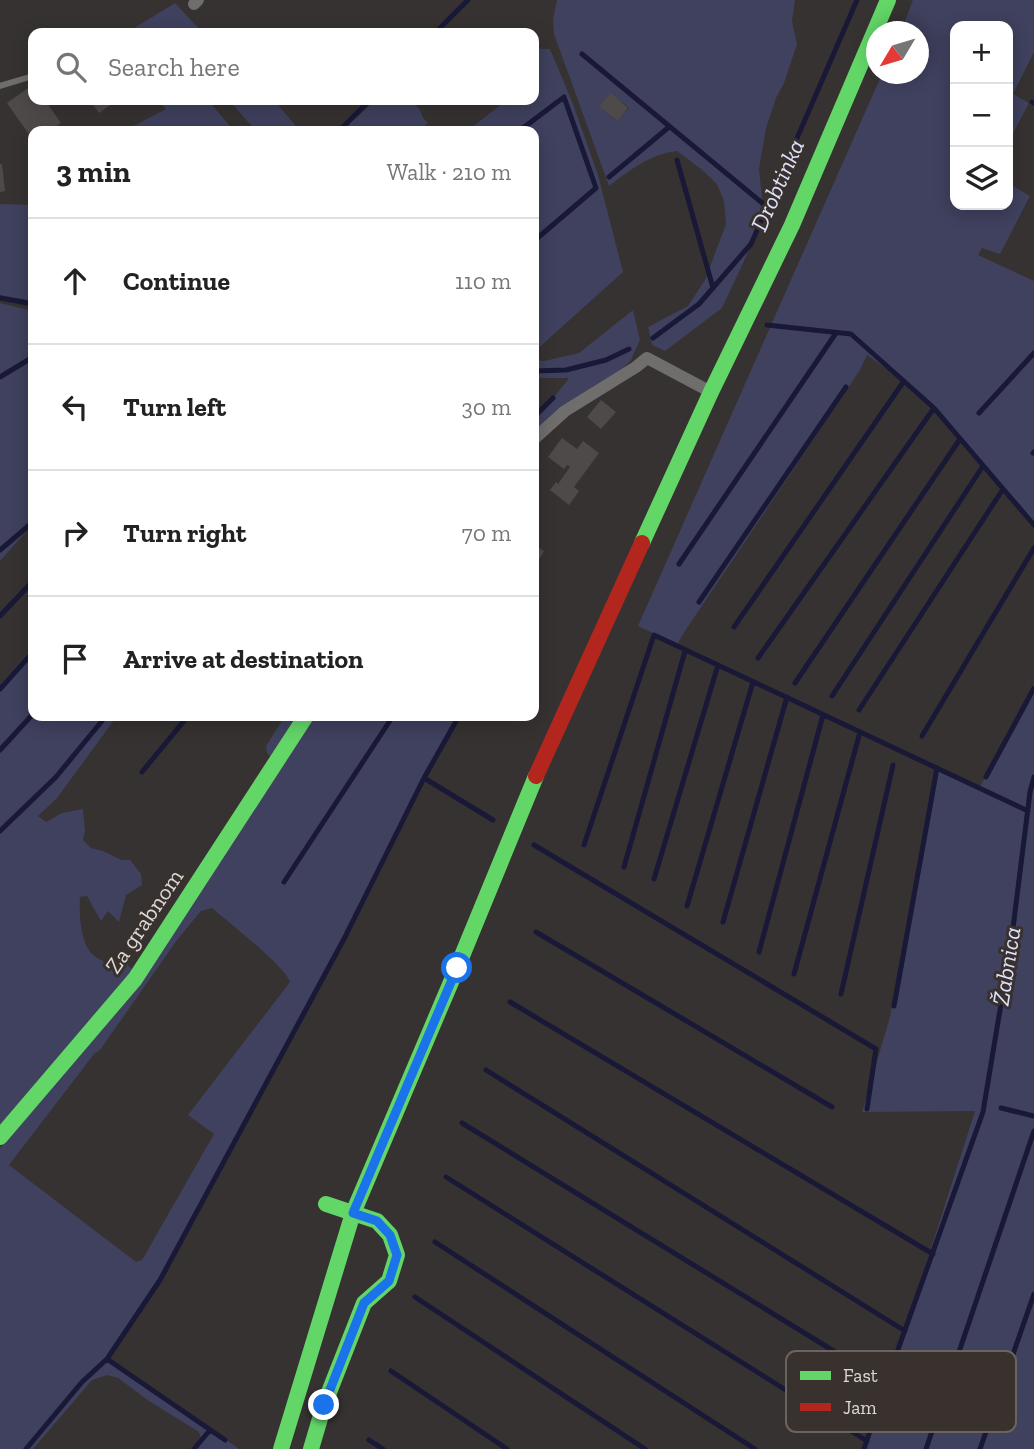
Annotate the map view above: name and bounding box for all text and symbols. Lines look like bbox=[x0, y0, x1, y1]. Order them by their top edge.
north arrow bbox=[866, 21, 929, 84]
map controls bbox=[950, 21, 1013, 210]
button: + bbox=[950, 21, 1013, 84]
search box bbox=[28, 28, 539, 105]
icon: search bbox=[52, 48, 90, 86]
text: Search here bbox=[108, 51, 240, 83]
button: − bbox=[950, 84, 1013, 147]
water label: Drobtinka bbox=[744, 134, 810, 236]
button: layers bbox=[950, 147, 1013, 210]
text: 3 min bbox=[56, 154, 131, 190]
text: Walk · 210 m bbox=[387, 158, 511, 186]
icon: ahead bbox=[56, 262, 94, 300]
text: Continue bbox=[123, 265, 230, 297]
text: 110 m bbox=[455, 267, 511, 295]
icon: left bbox=[56, 388, 94, 426]
text: Turn left bbox=[123, 391, 226, 423]
text: 30 m bbox=[461, 393, 511, 421]
icon: right bbox=[56, 514, 94, 552]
text: Turn right bbox=[123, 517, 246, 549]
text: 70 m bbox=[462, 519, 511, 547]
icon: arrive bbox=[56, 640, 94, 678]
text: Arrive at destination bbox=[123, 643, 363, 675]
street label: Za grabnom bbox=[99, 863, 189, 979]
water label: Žabnica bbox=[985, 925, 1027, 1007]
route start bbox=[441, 952, 472, 983]
legend bbox=[786, 1351, 1016, 1432]
text: Fast bbox=[843, 1364, 878, 1387]
route end bbox=[308, 1389, 339, 1420]
text: Jam bbox=[843, 1396, 877, 1419]

